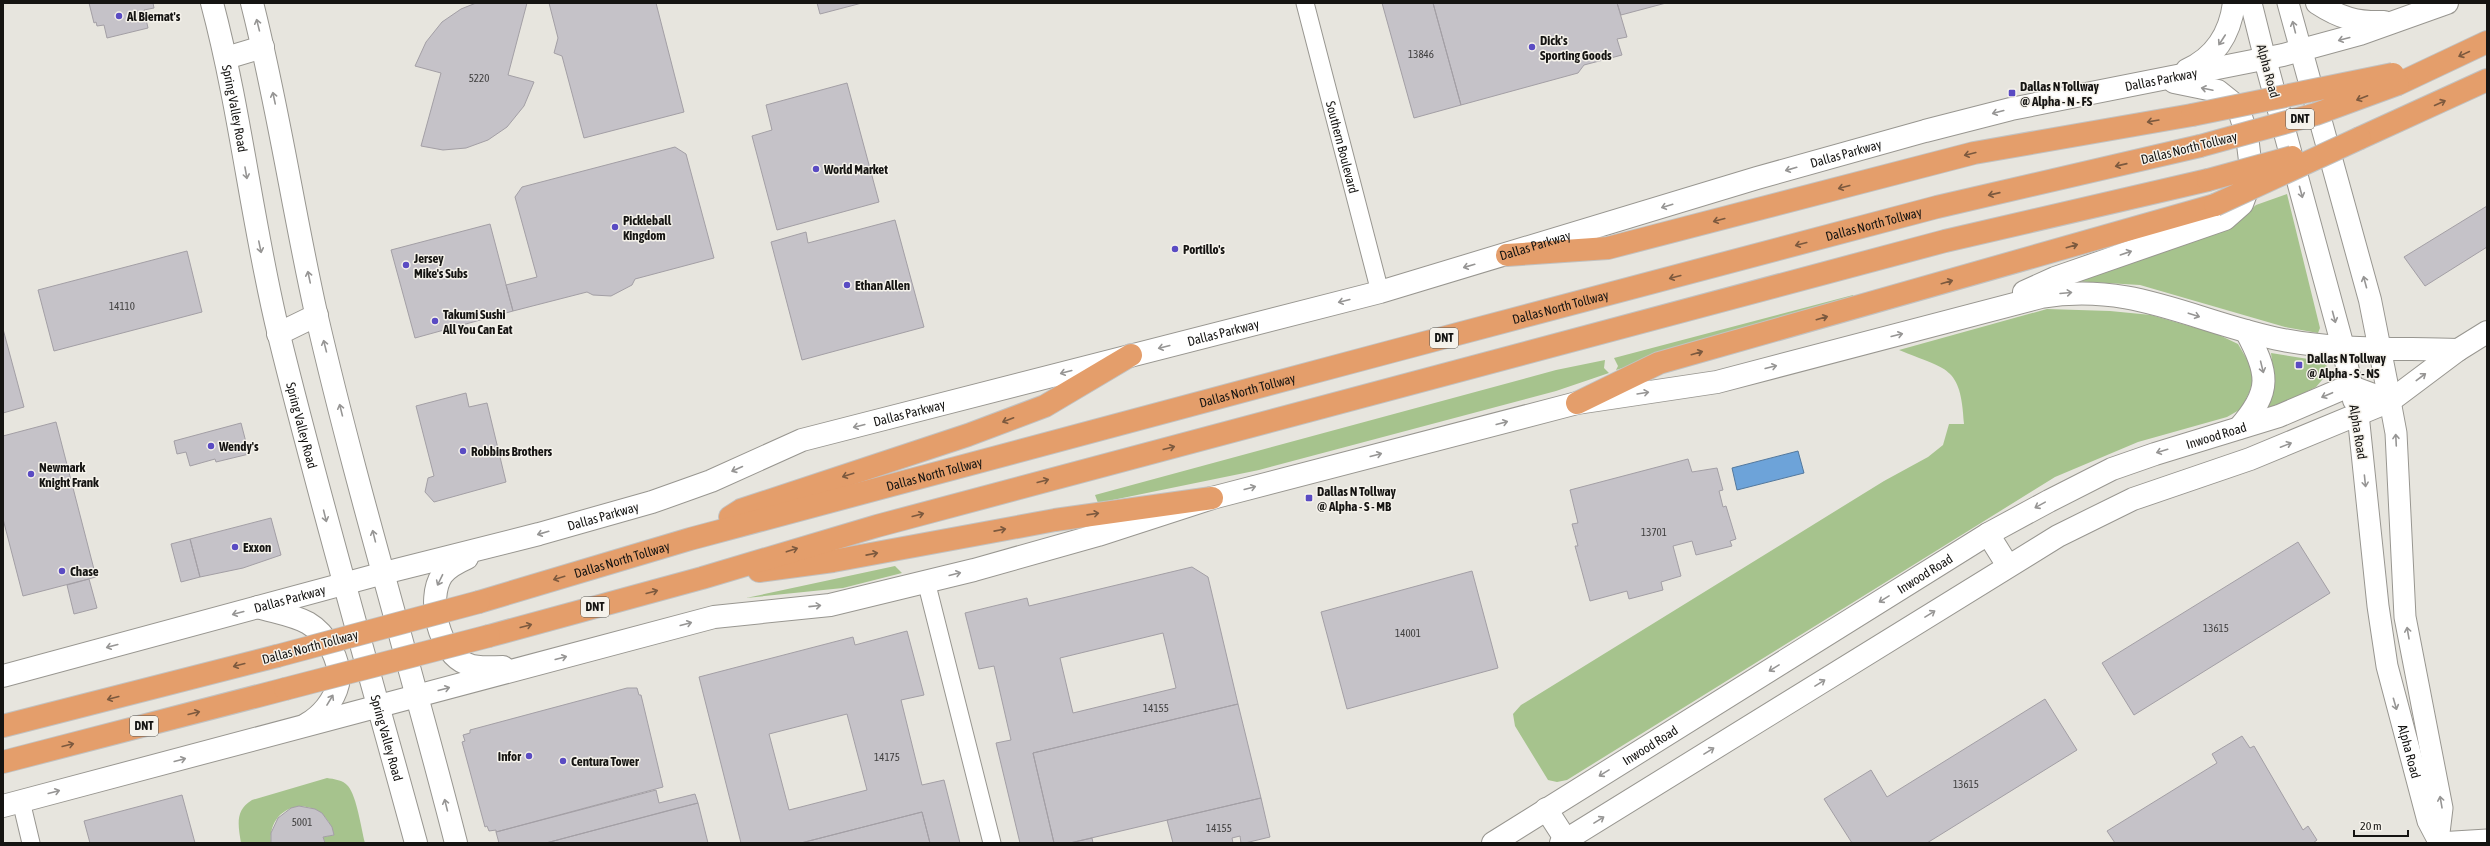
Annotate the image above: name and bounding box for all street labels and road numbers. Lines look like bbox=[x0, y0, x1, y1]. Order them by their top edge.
street label: Alpha Road bbox=[2254, 43, 2282, 99]
street label: Spring Valley Road bbox=[219, 63, 251, 153]
street label: Dallas Parkway bbox=[2123, 65, 2199, 94]
street label: Southern Boulevard bbox=[1323, 99, 1362, 195]
road number: DNT bbox=[2286, 109, 2314, 129]
street label: Dallas North Tollway bbox=[2139, 129, 2239, 167]
street label: Dallas Parkway bbox=[1808, 136, 1884, 170]
street label: Dallas North Tollway bbox=[1824, 204, 1924, 244]
street label: Dallas Parkway bbox=[1498, 227, 1573, 263]
street label: Dallas North Tollway bbox=[1511, 287, 1611, 327]
street label: Dallas Parkway bbox=[1186, 316, 1261, 349]
road number: DNT bbox=[1430, 328, 1458, 348]
street label: Dallas North Tollway bbox=[1198, 370, 1298, 410]
street label: Spring Valley Road bbox=[284, 381, 320, 470]
street label: Dallas Parkway bbox=[872, 396, 947, 429]
street label: Alpha Road bbox=[2346, 404, 2370, 460]
street label: Inwood Road bbox=[2184, 419, 2248, 452]
street label: Dallas North Tollway bbox=[885, 454, 985, 494]
street label: Dallas Parkway bbox=[566, 498, 641, 533]
street label: Dallas North Tollway bbox=[572, 538, 672, 581]
street label: Inwood Road bbox=[1894, 551, 1955, 596]
street label: Dallas Parkway bbox=[252, 581, 328, 615]
road number: DNT bbox=[581, 597, 609, 617]
street label: Dallas North Tollway bbox=[260, 627, 360, 667]
street label: Spring Valley Road bbox=[368, 693, 406, 783]
road number: DNT bbox=[130, 716, 158, 736]
street label: Inwood Road bbox=[1620, 722, 1680, 768]
street label: Alpha Road bbox=[2395, 723, 2424, 780]

